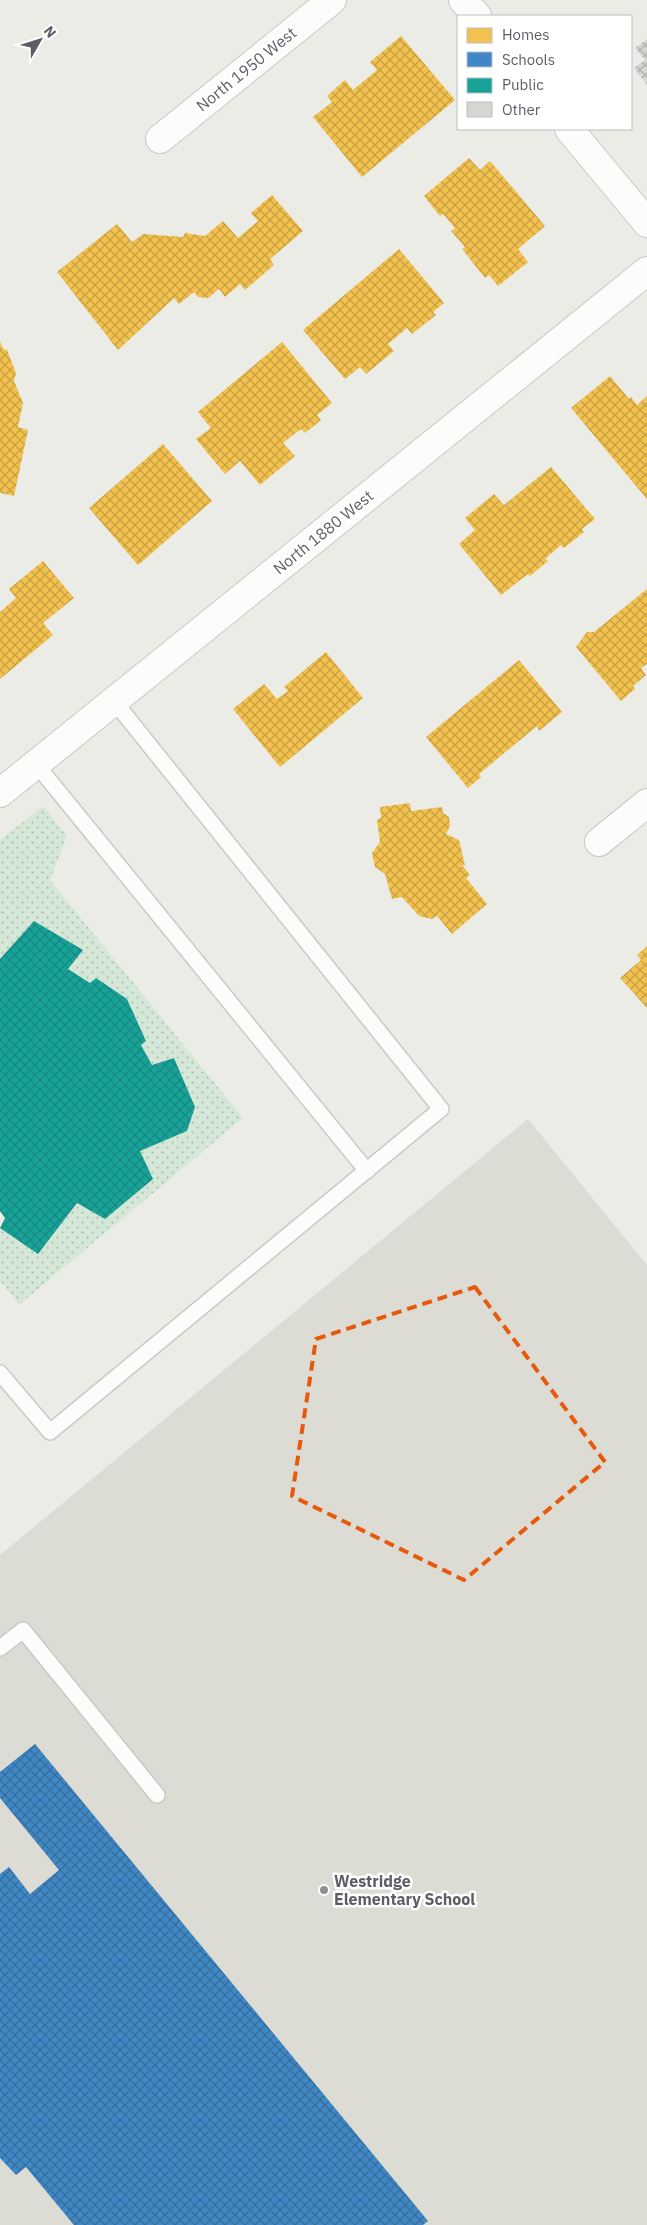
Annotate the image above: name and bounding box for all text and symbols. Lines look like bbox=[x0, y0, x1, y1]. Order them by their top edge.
north arrow bbox=[15, 15, 65, 65]
legend bbox=[457, 15, 632, 130]
text: N bbox=[40, 22, 60, 41]
street label: North 1950 West bbox=[192, 23, 300, 115]
text: Homes bbox=[502, 25, 550, 44]
text: Schools bbox=[502, 50, 555, 69]
text: Public bbox=[502, 75, 544, 94]
text: Other bbox=[502, 100, 541, 119]
street label: North 1880 West bbox=[269, 486, 377, 578]
place label: Westridge Elementary School bbox=[334, 1871, 475, 1909]
marker: Westridge Elementary School bbox=[318, 1884, 330, 1896]

